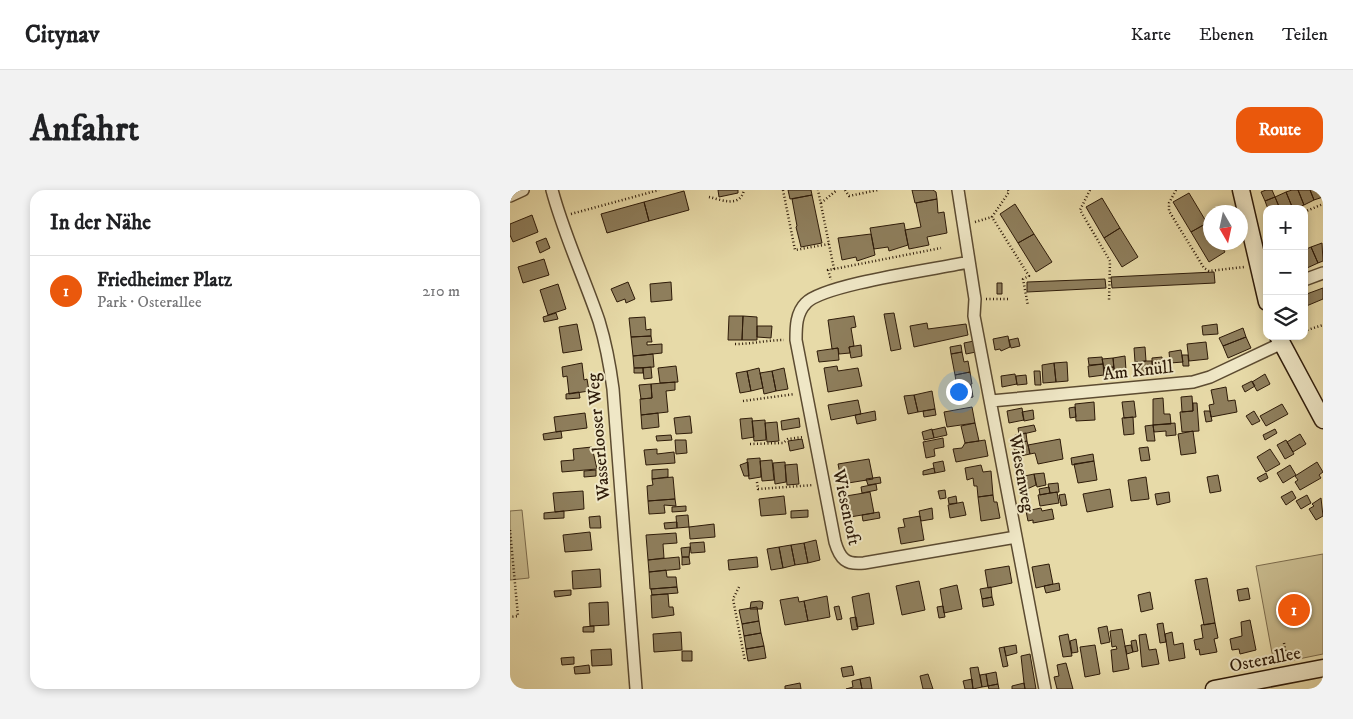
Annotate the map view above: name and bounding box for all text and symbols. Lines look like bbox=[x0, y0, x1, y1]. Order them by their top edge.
text: Citynav bbox=[25, 20, 99, 50]
text: Karte bbox=[1131, 24, 1171, 46]
text: Ebenen bbox=[1199, 24, 1254, 46]
text: Teilen bbox=[1282, 24, 1328, 46]
button: Route bbox=[1236, 107, 1323, 153]
text: Anfahrt bbox=[30, 108, 139, 152]
north arrow bbox=[1203, 205, 1248, 250]
map controls bbox=[1263, 205, 1308, 340]
button: + bbox=[1263, 205, 1308, 250]
text: In der Nähe bbox=[50, 210, 151, 236]
button: − bbox=[1263, 250, 1308, 295]
text: Friedheimer Platz bbox=[97, 269, 232, 292]
text: 1 bbox=[63, 281, 69, 301]
text: 210 m bbox=[422, 281, 460, 301]
text: Park · Osterallee bbox=[97, 292, 202, 312]
button: layers bbox=[1263, 295, 1308, 340]
street label: Am Knüll bbox=[1102, 356, 1175, 386]
street label: Wasserlooser Weg bbox=[582, 372, 616, 503]
your location bbox=[946, 379, 972, 405]
street label: Wiesenweg bbox=[1003, 431, 1039, 514]
street label: Wiesentoft bbox=[827, 466, 865, 548]
pin: 1 bbox=[1278, 591, 1310, 629]
street label: Osterallee bbox=[1228, 642, 1303, 678]

